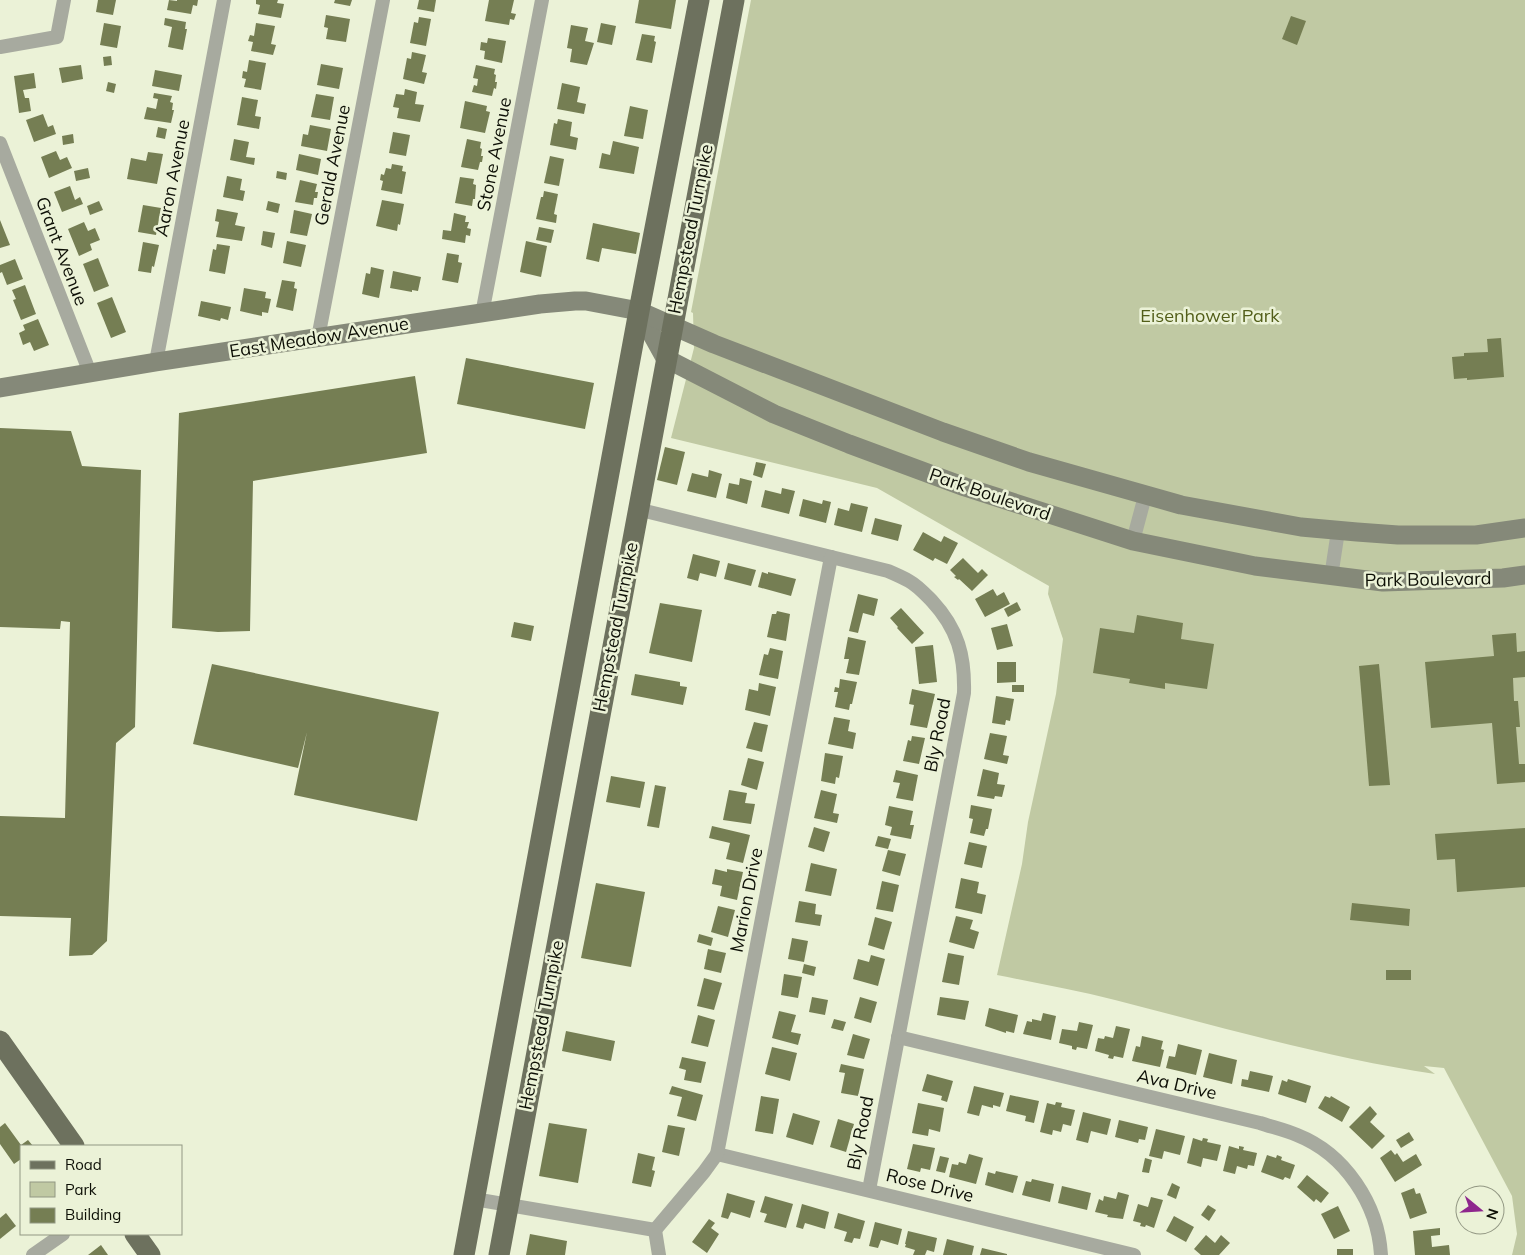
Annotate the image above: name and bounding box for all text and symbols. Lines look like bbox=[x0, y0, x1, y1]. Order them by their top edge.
street label: Stone Avenue bbox=[472, 95, 516, 213]
street label: Gerald Avenue bbox=[309, 103, 355, 227]
street label: Aaron Avenue bbox=[149, 118, 195, 238]
street label: Hempstead Turnpike bbox=[662, 142, 718, 316]
street label: Grant Avenue bbox=[31, 193, 93, 309]
park label: Eisenhower Park bbox=[1140, 304, 1280, 327]
street label: East Meadow Avenue bbox=[228, 311, 410, 363]
street label: Park Boulevard bbox=[926, 462, 1054, 526]
street label: Hempstead Turnpike bbox=[587, 540, 643, 714]
street label: Park Boulevard bbox=[1364, 566, 1492, 592]
street label: Bly Road bbox=[919, 696, 955, 774]
street label: Marion Drive bbox=[725, 846, 767, 954]
street label: Hempstead Turnpike bbox=[513, 938, 569, 1112]
street label: Ava Drive bbox=[1135, 1064, 1219, 1104]
street label: Bly Road bbox=[842, 1094, 878, 1172]
legend bbox=[20, 1145, 182, 1235]
text: Road bbox=[65, 1155, 102, 1174]
street label: Rose Drive bbox=[884, 1163, 976, 1207]
text: Park bbox=[65, 1180, 97, 1199]
north arrow bbox=[1455, 1185, 1505, 1235]
text: Building bbox=[65, 1205, 121, 1224]
text: N bbox=[1482, 1206, 1503, 1222]

